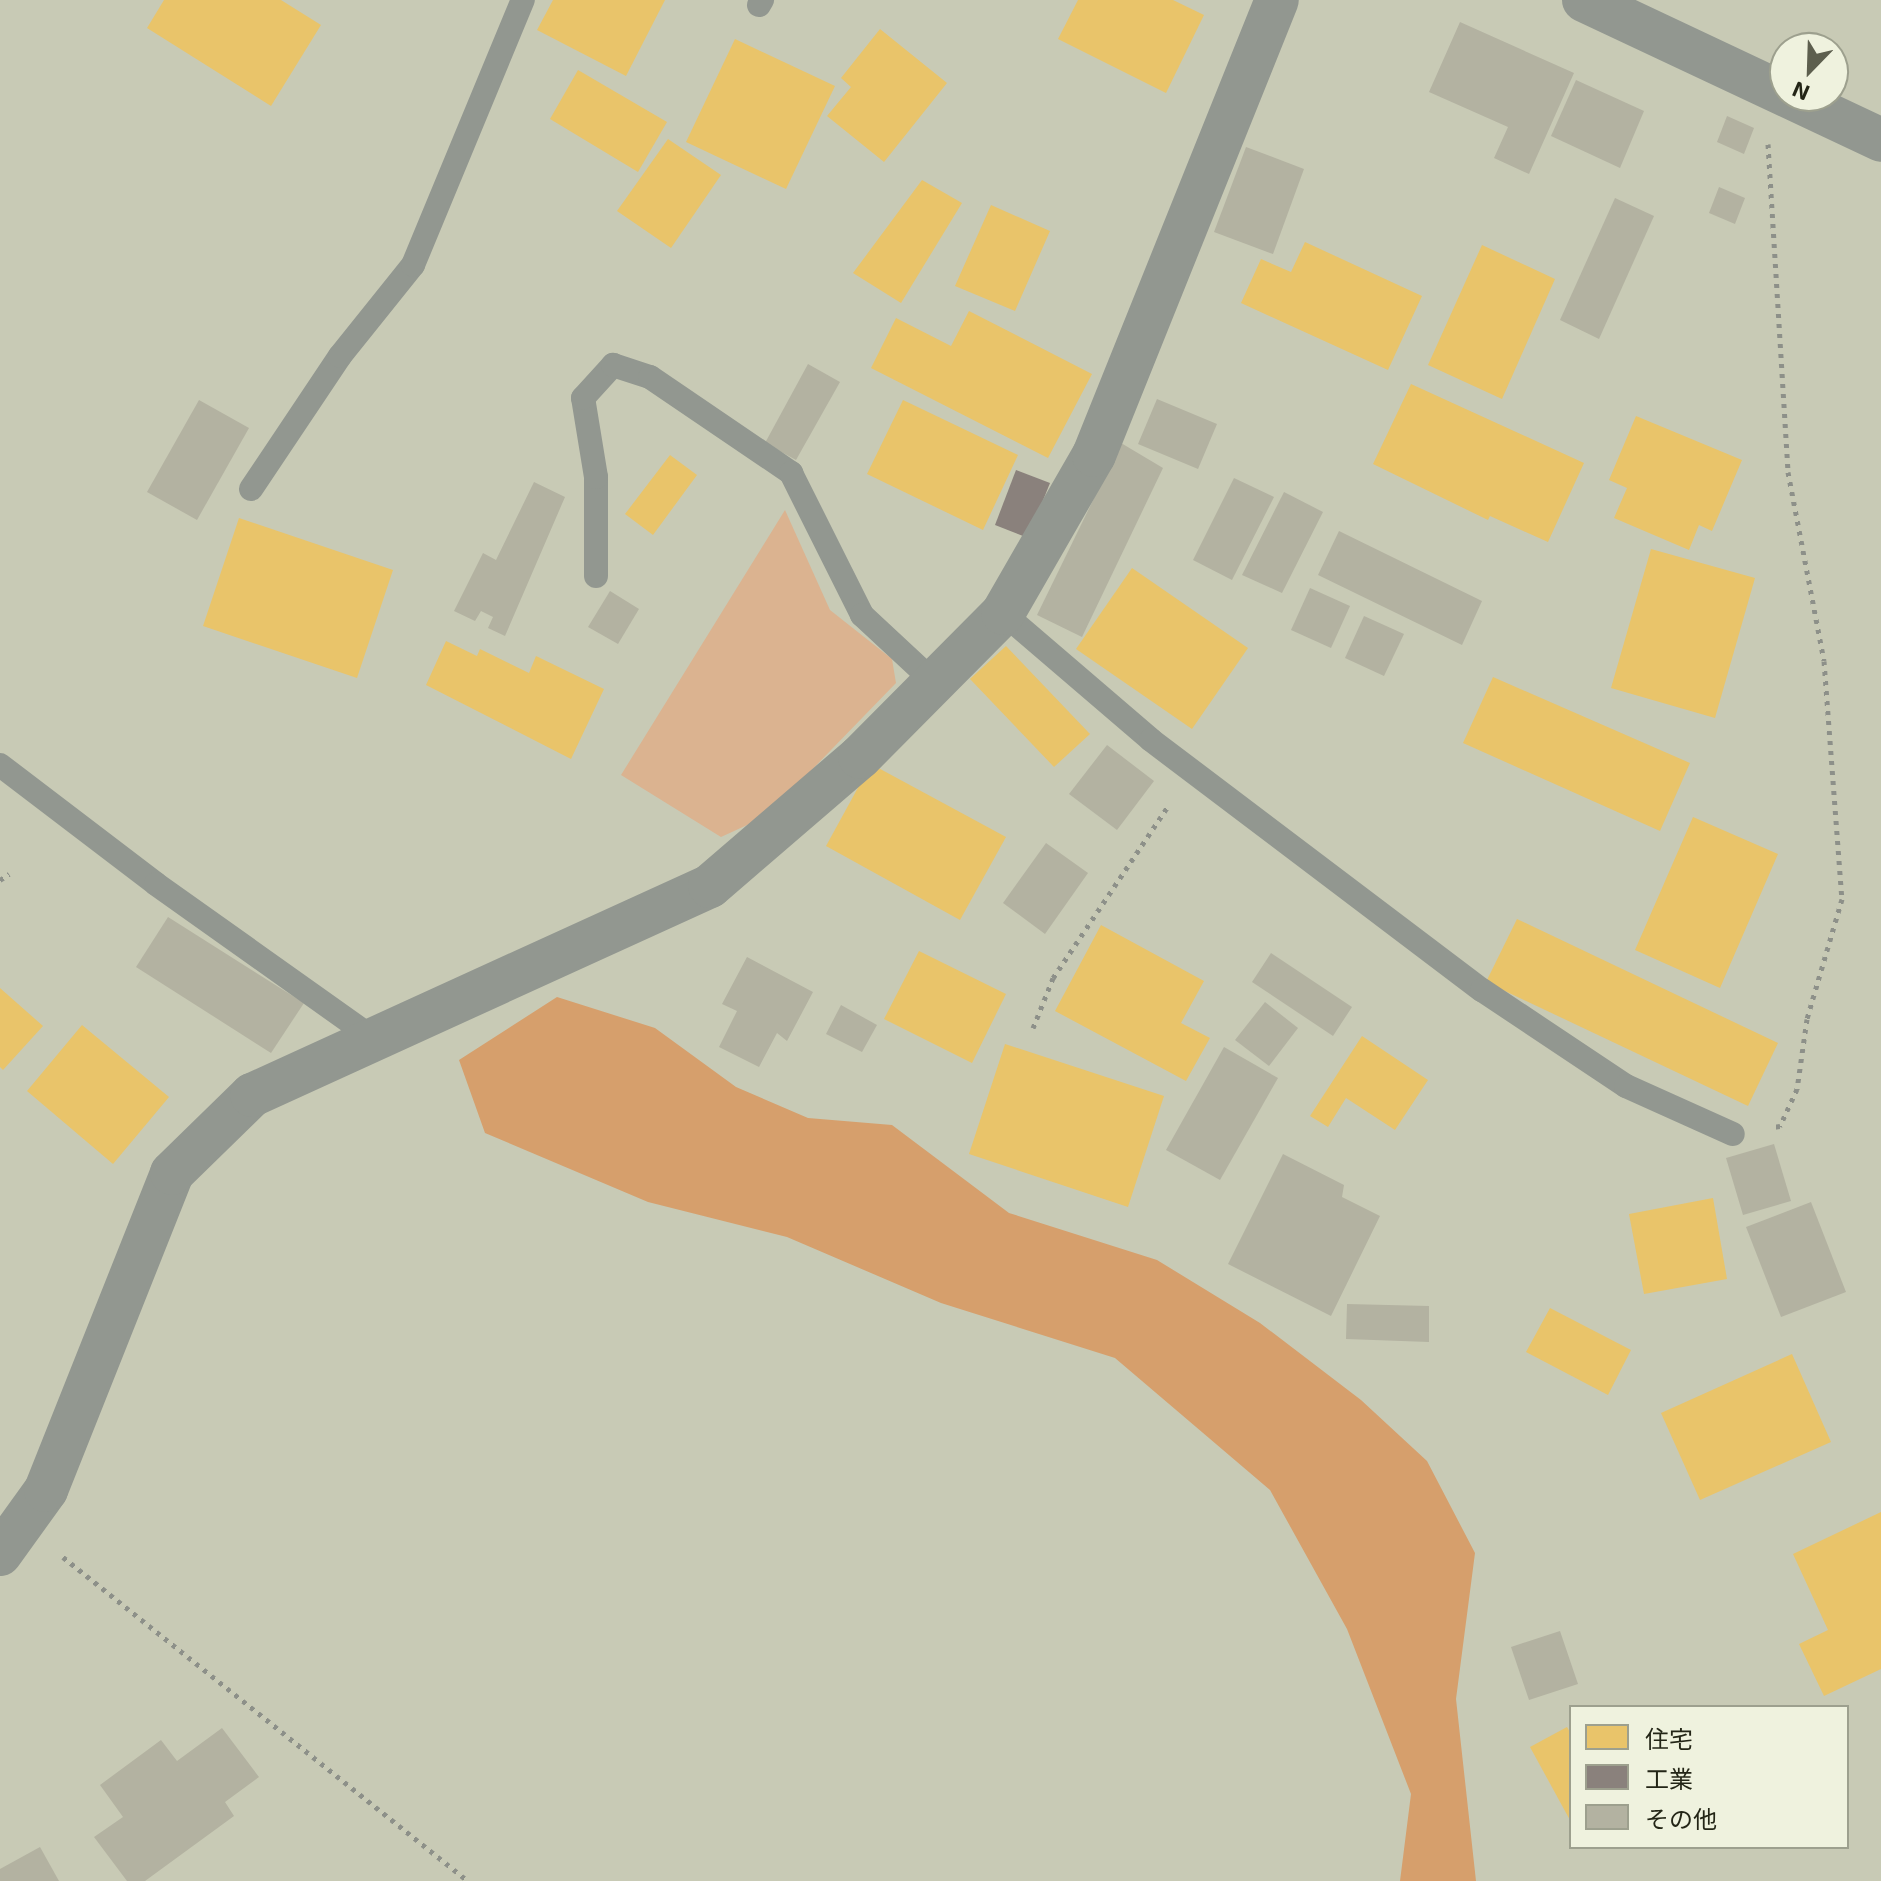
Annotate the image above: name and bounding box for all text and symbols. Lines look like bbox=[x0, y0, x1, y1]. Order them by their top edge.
north arrow bbox=[1769, 32, 1849, 112]
text: N bbox=[1788, 77, 1813, 107]
legend bbox=[1569, 1705, 1849, 1849]
text: 住宅 bbox=[1645, 1724, 1693, 1753]
text: 工業 bbox=[1645, 1764, 1693, 1793]
text: その他 bbox=[1645, 1804, 1717, 1833]

